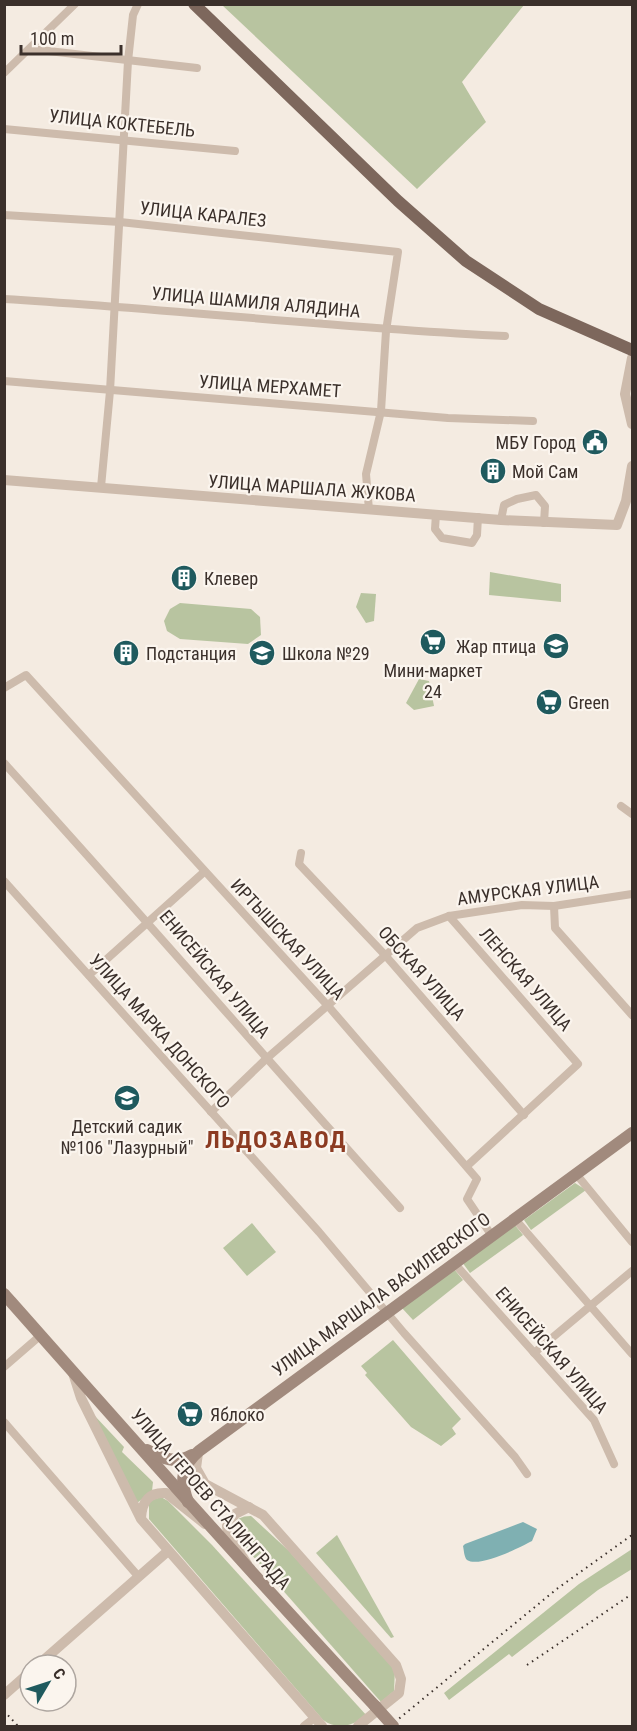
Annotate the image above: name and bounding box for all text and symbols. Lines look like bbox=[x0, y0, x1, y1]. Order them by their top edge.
scale bar bbox=[21, 18, 122, 56]
text: 100 m bbox=[30, 28, 74, 49]
street label: УЛИЦА КОКТЕБЕЛЬ bbox=[48, 105, 196, 141]
street label: УЛИЦА КАРАЛЕЗ bbox=[139, 197, 267, 231]
street label: УЛИЦА ШАМИЛЯ АЛЯДИНА bbox=[151, 282, 362, 322]
street label: УЛИЦА МЕРХАМЕТ bbox=[198, 371, 342, 401]
public building icon: МБУ Город bbox=[580, 427, 610, 457]
place label: МБУ Город bbox=[496, 432, 576, 453]
building icon: Мой Сам bbox=[478, 456, 508, 486]
place label: Мой Сам bbox=[512, 461, 578, 482]
street label: УЛИЦА МАРШАЛА ЖУКОВА bbox=[208, 470, 417, 506]
building icon: Клевер bbox=[169, 563, 199, 593]
place label: Клевер bbox=[204, 568, 258, 589]
supermarket icon: Мини-маркет 24 bbox=[418, 627, 448, 657]
school or university icon: Жар птица bbox=[541, 631, 571, 661]
place label: Жар птица bbox=[456, 636, 536, 657]
building icon: Подстанция bbox=[111, 638, 141, 668]
school or university icon: Школа №29 bbox=[247, 638, 277, 668]
place label: Подстанция bbox=[146, 643, 236, 664]
place label: Школа №29 bbox=[282, 643, 370, 664]
place label: Мини-маркет 24 bbox=[383, 660, 483, 702]
supermarket icon: Green bbox=[534, 687, 564, 717]
place label: Green bbox=[568, 692, 610, 713]
street label: АМУРСКАЯ УЛИЦА bbox=[456, 871, 601, 909]
street label: ИРТЫШСКАЯ УЛИЦА bbox=[227, 874, 350, 1004]
street label: ЕНИСЕЙСКАЯ УЛИЦА bbox=[155, 906, 275, 1043]
street label: ОБСКАЯ УЛИЦА bbox=[374, 922, 470, 1025]
street label: ЛЕНСКАЯ УЛИЦА bbox=[475, 923, 577, 1035]
street label: УЛИЦА МАРКА ДОНСКОГО bbox=[85, 950, 235, 1112]
school or university icon: Детский садик №106 "Лазурный" bbox=[112, 1083, 142, 1113]
place label: Детский садик №106 "Лазурный" bbox=[61, 1116, 193, 1158]
district label: ЛЬДОЗАВОД bbox=[205, 1126, 347, 1154]
street label: УЛИЦА МАРШАЛА ВАСИЛЕВСКОГО bbox=[268, 1208, 494, 1380]
street label: ЕНИСЕЙСКАЯ УЛИЦА bbox=[492, 1283, 613, 1418]
supermarket icon: Яблоко bbox=[175, 1399, 205, 1429]
street label: УЛИЦА ГЕРОЕВ СТАЛИНГРАДА bbox=[127, 1404, 296, 1594]
place label: Яблоко bbox=[210, 1404, 265, 1425]
north arrow bbox=[18, 1653, 78, 1713]
text: С bbox=[49, 1664, 70, 1683]

